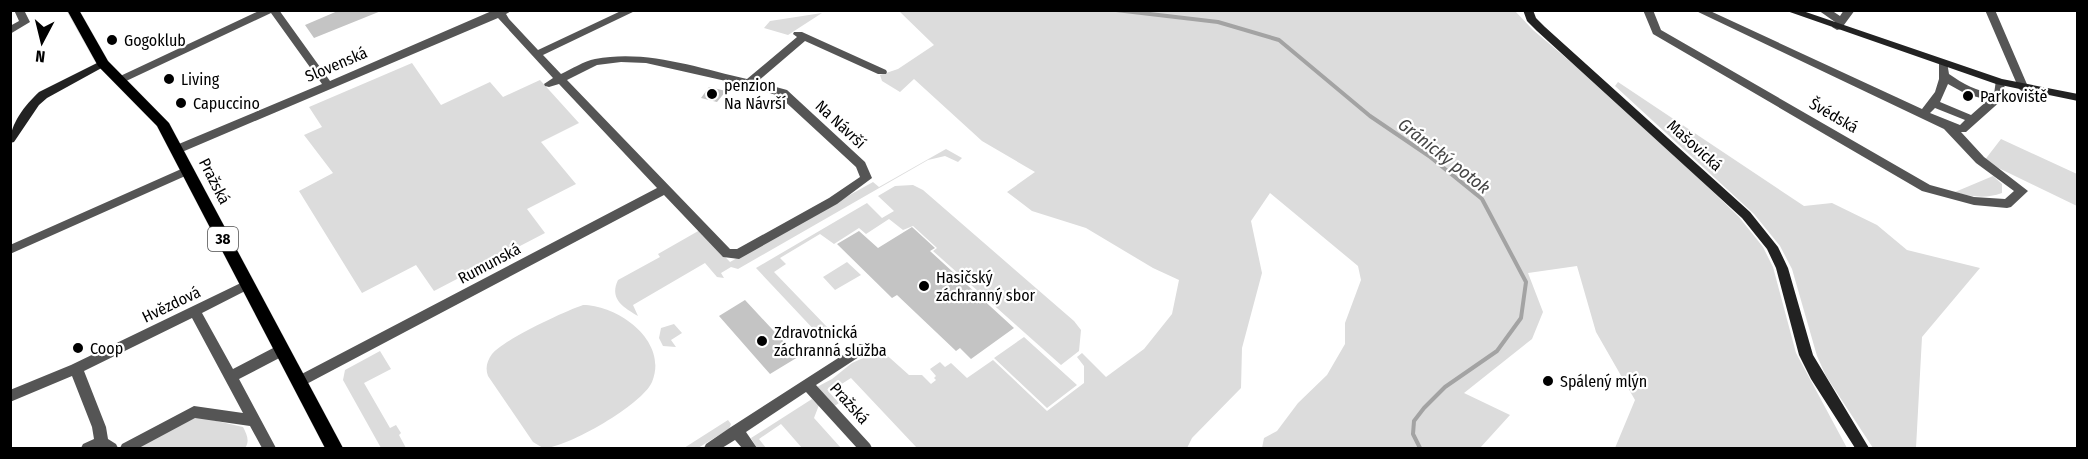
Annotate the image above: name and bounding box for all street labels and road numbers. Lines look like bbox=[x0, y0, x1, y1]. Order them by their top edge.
street label: Slovenská bbox=[302, 43, 370, 86]
street label: Švédská bbox=[1806, 93, 1862, 137]
street label: Na Návrší bbox=[812, 96, 870, 152]
street label: Mašovická bbox=[1663, 116, 1726, 175]
street label: Pražská bbox=[195, 155, 234, 208]
road number: 38 bbox=[208, 227, 238, 251]
street label: Rumunská bbox=[455, 239, 524, 288]
street label: Hvězdová bbox=[139, 282, 204, 327]
street label: Pražská bbox=[826, 379, 873, 428]

